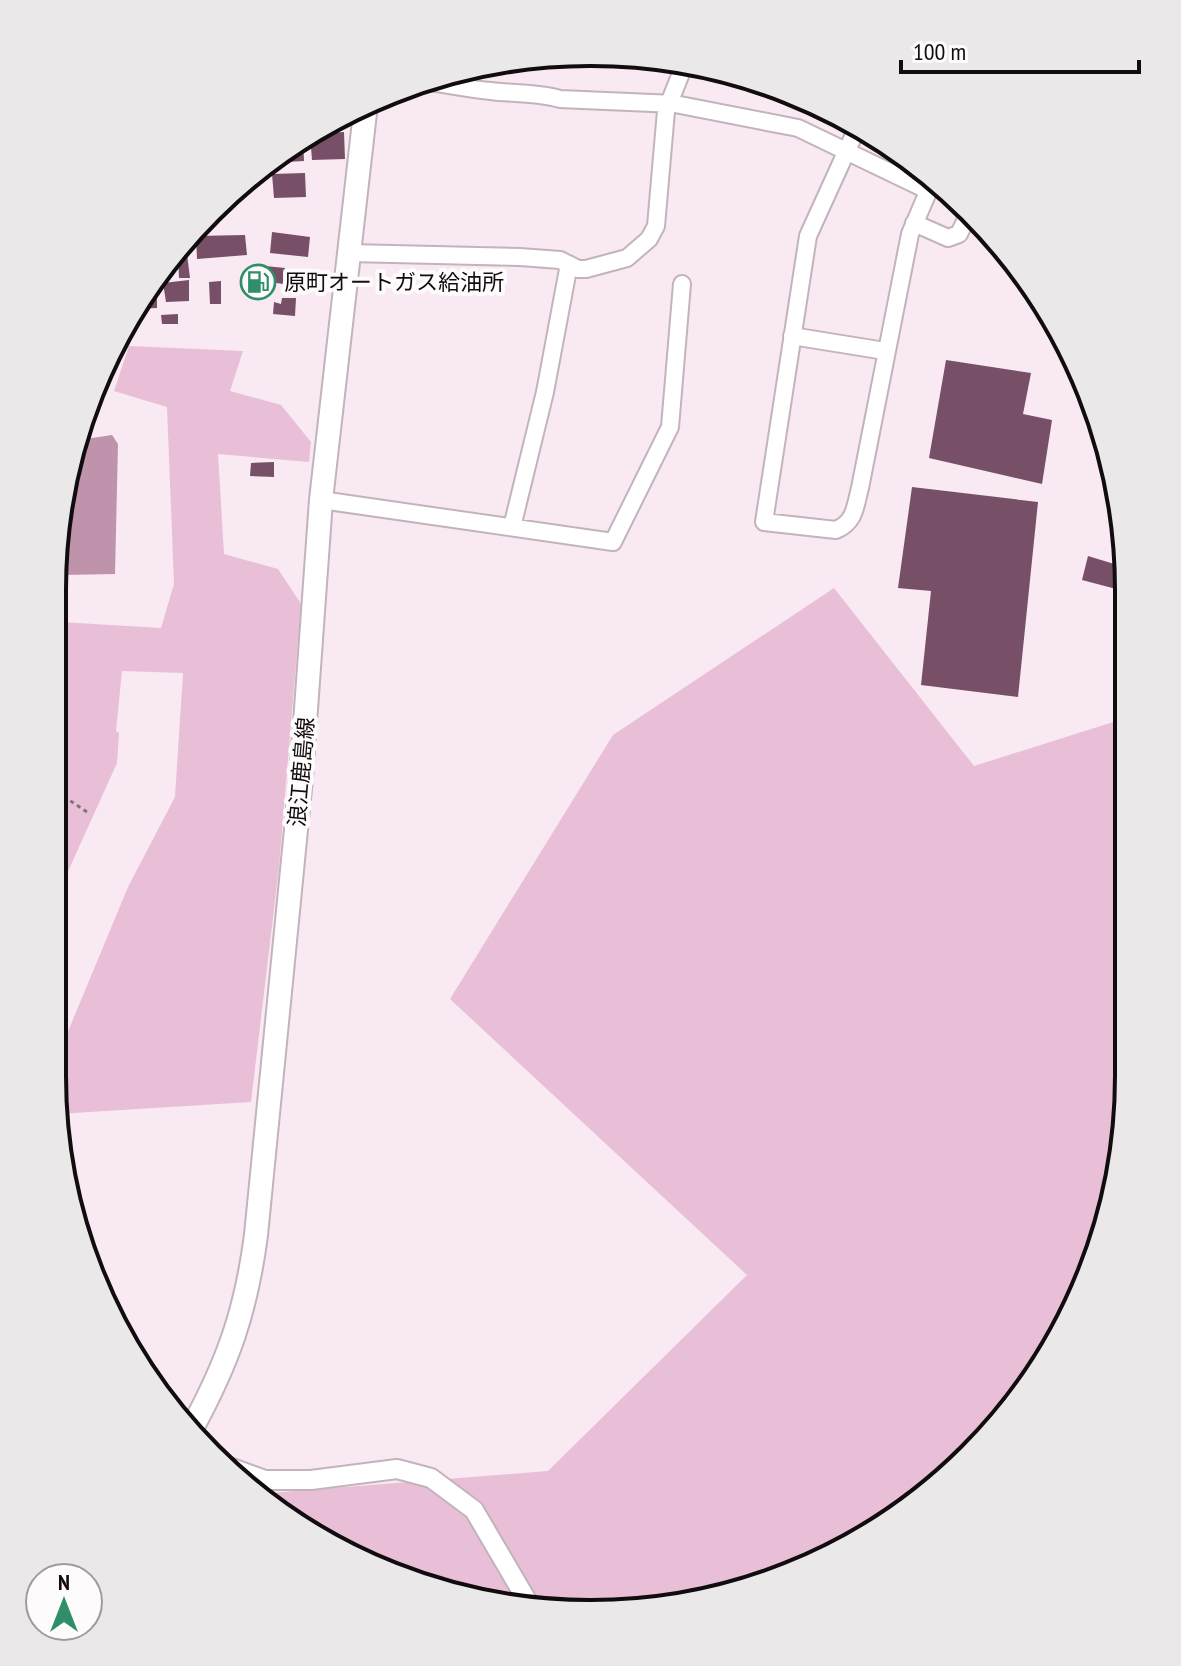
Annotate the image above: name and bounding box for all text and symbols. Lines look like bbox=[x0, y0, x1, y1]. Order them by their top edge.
scale bar bbox=[901, 24, 1139, 74]
text: 100 m bbox=[913, 36, 966, 67]
fuel station icon: 原町オートガス給油所 bbox=[239, 263, 277, 301]
place label: 原町オートガス給油所 bbox=[284, 268, 504, 296]
street label: 浪江鹿島線 bbox=[282, 716, 320, 828]
north arrow bbox=[24, 1562, 104, 1642]
text: N bbox=[58, 1568, 70, 1596]

